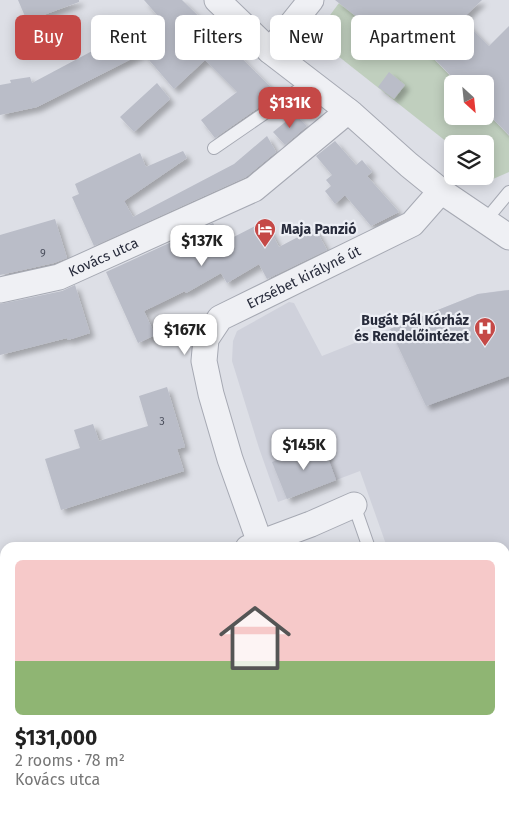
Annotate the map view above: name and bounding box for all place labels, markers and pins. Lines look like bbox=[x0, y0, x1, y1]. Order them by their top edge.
pin: $131K bbox=[255, 86, 325, 129]
hotel icon: Maja Panzió bbox=[253, 217, 277, 248]
place label: Maja Panzió bbox=[281, 221, 356, 238]
pin: $137K bbox=[167, 224, 237, 267]
place label: Bugát Pál Kórház és Rendelőintézet bbox=[354, 312, 470, 345]
pin: $167K bbox=[150, 314, 220, 356]
hospital icon: Bugát Pál Kórház és Rendelőintézet bbox=[473, 316, 497, 347]
pin: $145K bbox=[269, 428, 339, 471]

